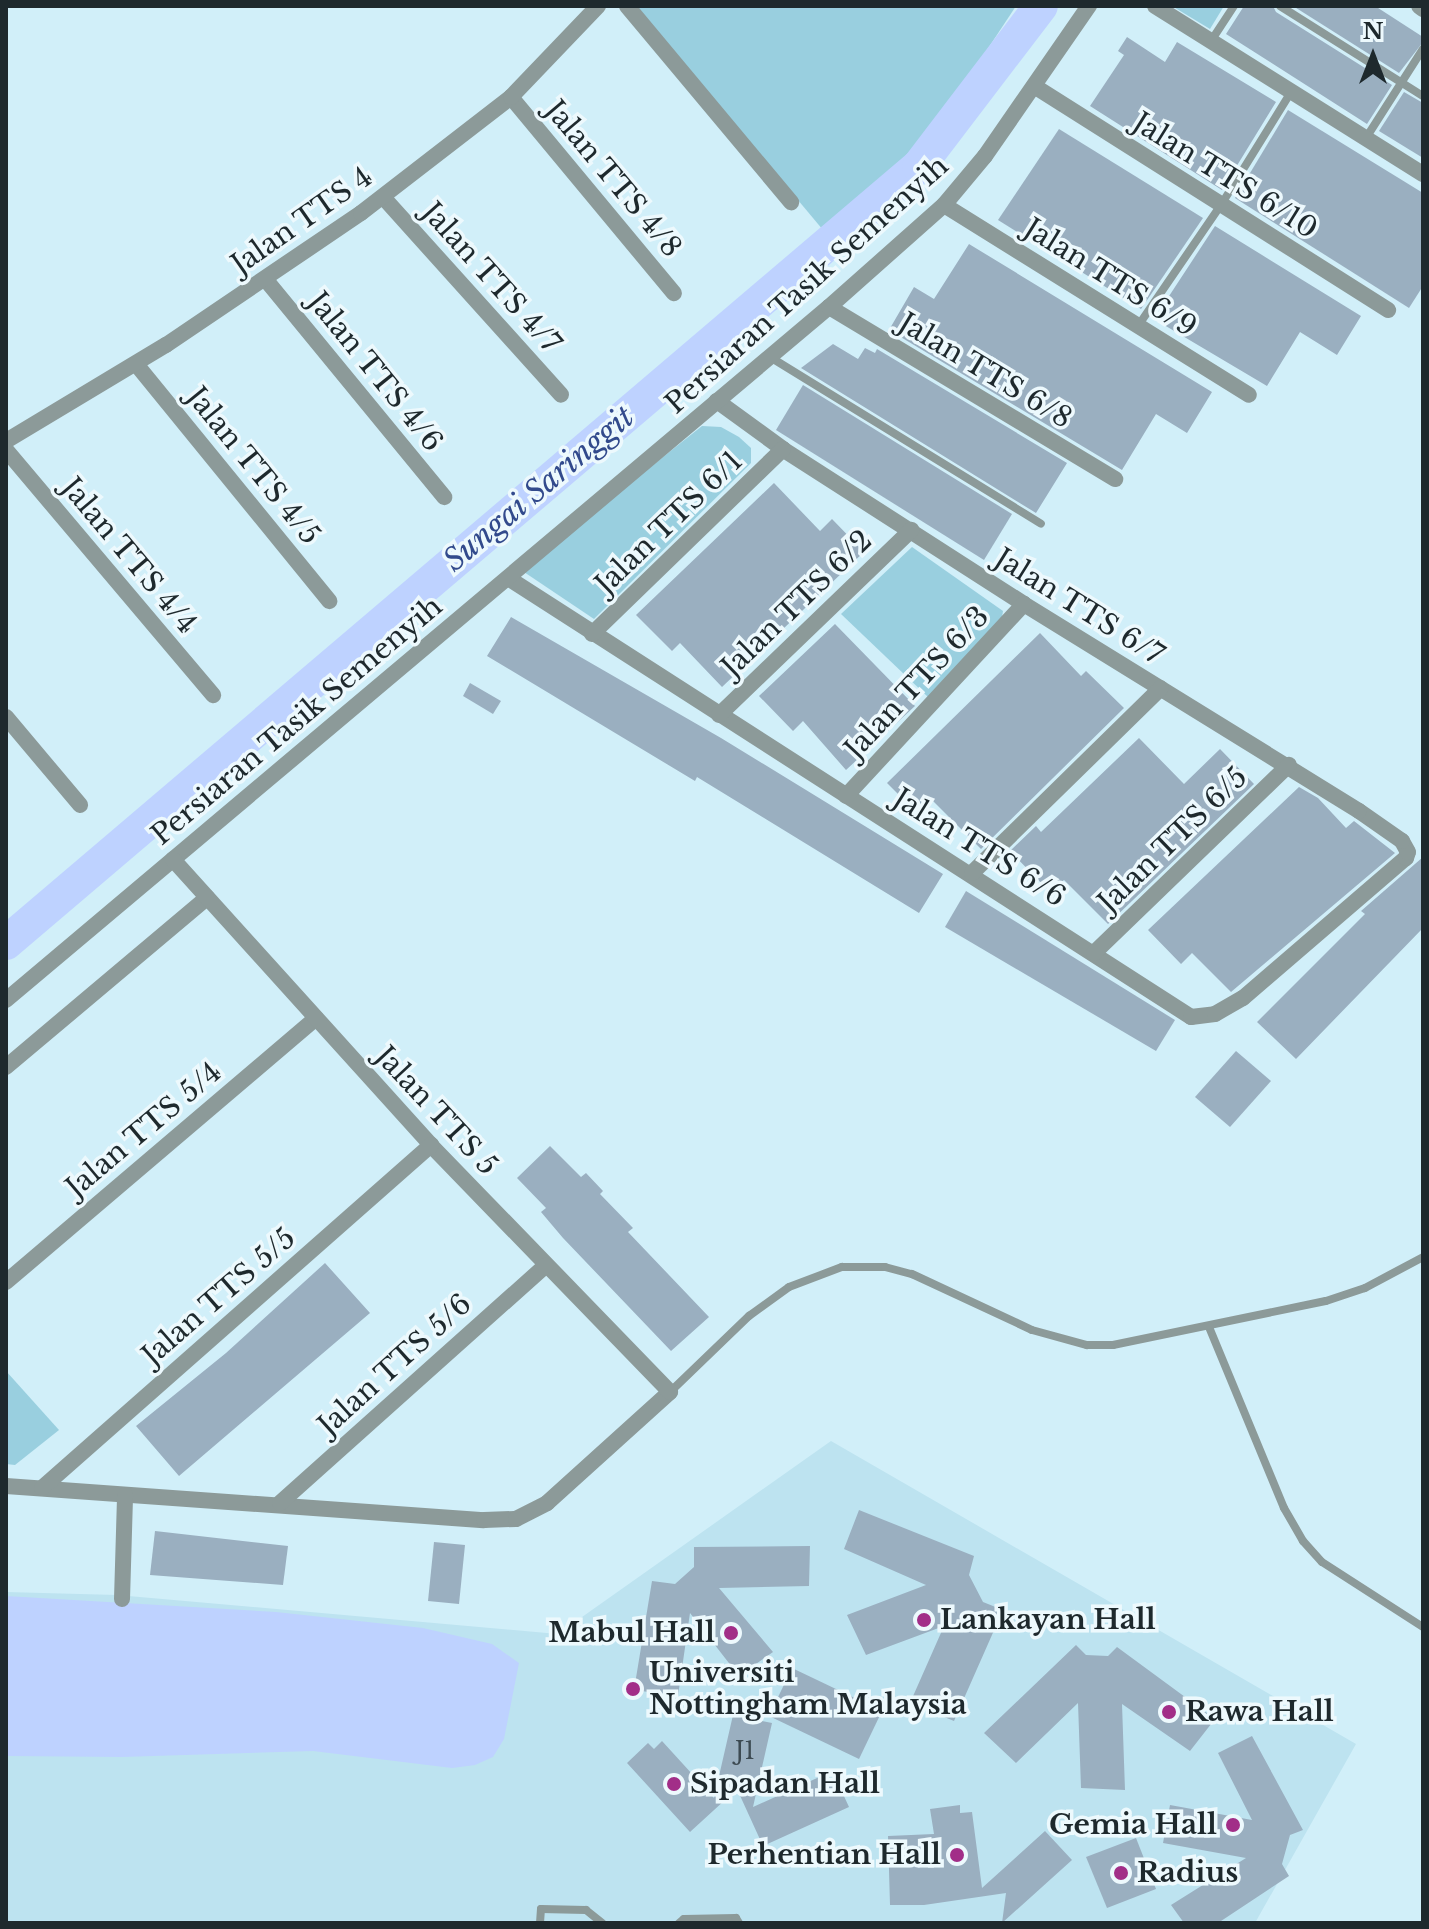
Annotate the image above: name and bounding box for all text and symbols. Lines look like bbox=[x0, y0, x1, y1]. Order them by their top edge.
north arrow bbox=[1333, 16, 1413, 96]
text: N bbox=[1363, 18, 1383, 45]
street label: Jalan TTS 4/8 bbox=[538, 94, 688, 264]
street label: Jalan TTS 6/10 bbox=[1126, 106, 1324, 246]
street label: Persiaran Tasik Semenyih bbox=[658, 149, 956, 421]
street label: Jalan TTS 4 bbox=[225, 160, 379, 282]
street label: Jalan TTS 4/7 bbox=[414, 195, 568, 361]
street label: Jalan TTS 6/9 bbox=[1017, 211, 1203, 345]
street label: Jalan TTS 4/6 bbox=[300, 285, 450, 459]
street label: Jalan TTS 6/8 bbox=[892, 306, 1078, 436]
street label: Jalan TTS 4/5 bbox=[179, 380, 327, 552]
water label: Sungai Saringgit bbox=[436, 399, 642, 579]
street label: Jalan TTS 6/1 bbox=[588, 444, 750, 602]
street label: Jalan TTS 4/4 bbox=[54, 471, 204, 641]
street label: Jalan TTS 6/2 bbox=[715, 524, 879, 684]
street label: Jalan TTS 6/7 bbox=[988, 541, 1170, 673]
street label: Persiaran Tasik Semenyih bbox=[144, 589, 450, 853]
street label: Jalan TTS 6/3 bbox=[838, 600, 996, 766]
street label: Jalan TTS 6/5 bbox=[1091, 760, 1255, 920]
street label: Jalan TTS 6/6 bbox=[886, 781, 1072, 915]
street label: Jalan TTS 5 bbox=[368, 1039, 504, 1183]
street label: Jalan TTS 5/4 bbox=[59, 1055, 229, 1205]
street label: Jalan TTS 5/5 bbox=[135, 1221, 303, 1373]
street label: Jalan TTS 5/6 bbox=[311, 1287, 479, 1443]
place label: Lankayan Hall bbox=[940, 1603, 1156, 1637]
marker: Lankayan Hall bbox=[915, 1611, 933, 1629]
place label: Mabul Hall bbox=[548, 1616, 715, 1650]
marker: Mabul Hall bbox=[722, 1624, 740, 1642]
place label: Universiti Nottingham Malaysia bbox=[649, 1656, 967, 1722]
marker: Universiti Nottingham Malaysia bbox=[624, 1680, 642, 1698]
place label: Rawa Hall bbox=[1185, 1695, 1334, 1729]
marker: Rawa Hall bbox=[1160, 1703, 1178, 1721]
house number: J1 bbox=[735, 1737, 755, 1765]
place label: Sipadan Hall bbox=[690, 1767, 880, 1801]
marker: Sipadan Hall bbox=[665, 1775, 683, 1793]
place label: Gemia Hall bbox=[1049, 1808, 1217, 1842]
marker: Gemia Hall bbox=[1224, 1816, 1242, 1834]
place label: Perhentian Hall bbox=[708, 1838, 941, 1872]
marker: Perhentian Hall bbox=[948, 1846, 966, 1864]
place label: Radius bbox=[1137, 1856, 1238, 1890]
marker: Radius bbox=[1112, 1864, 1130, 1882]

